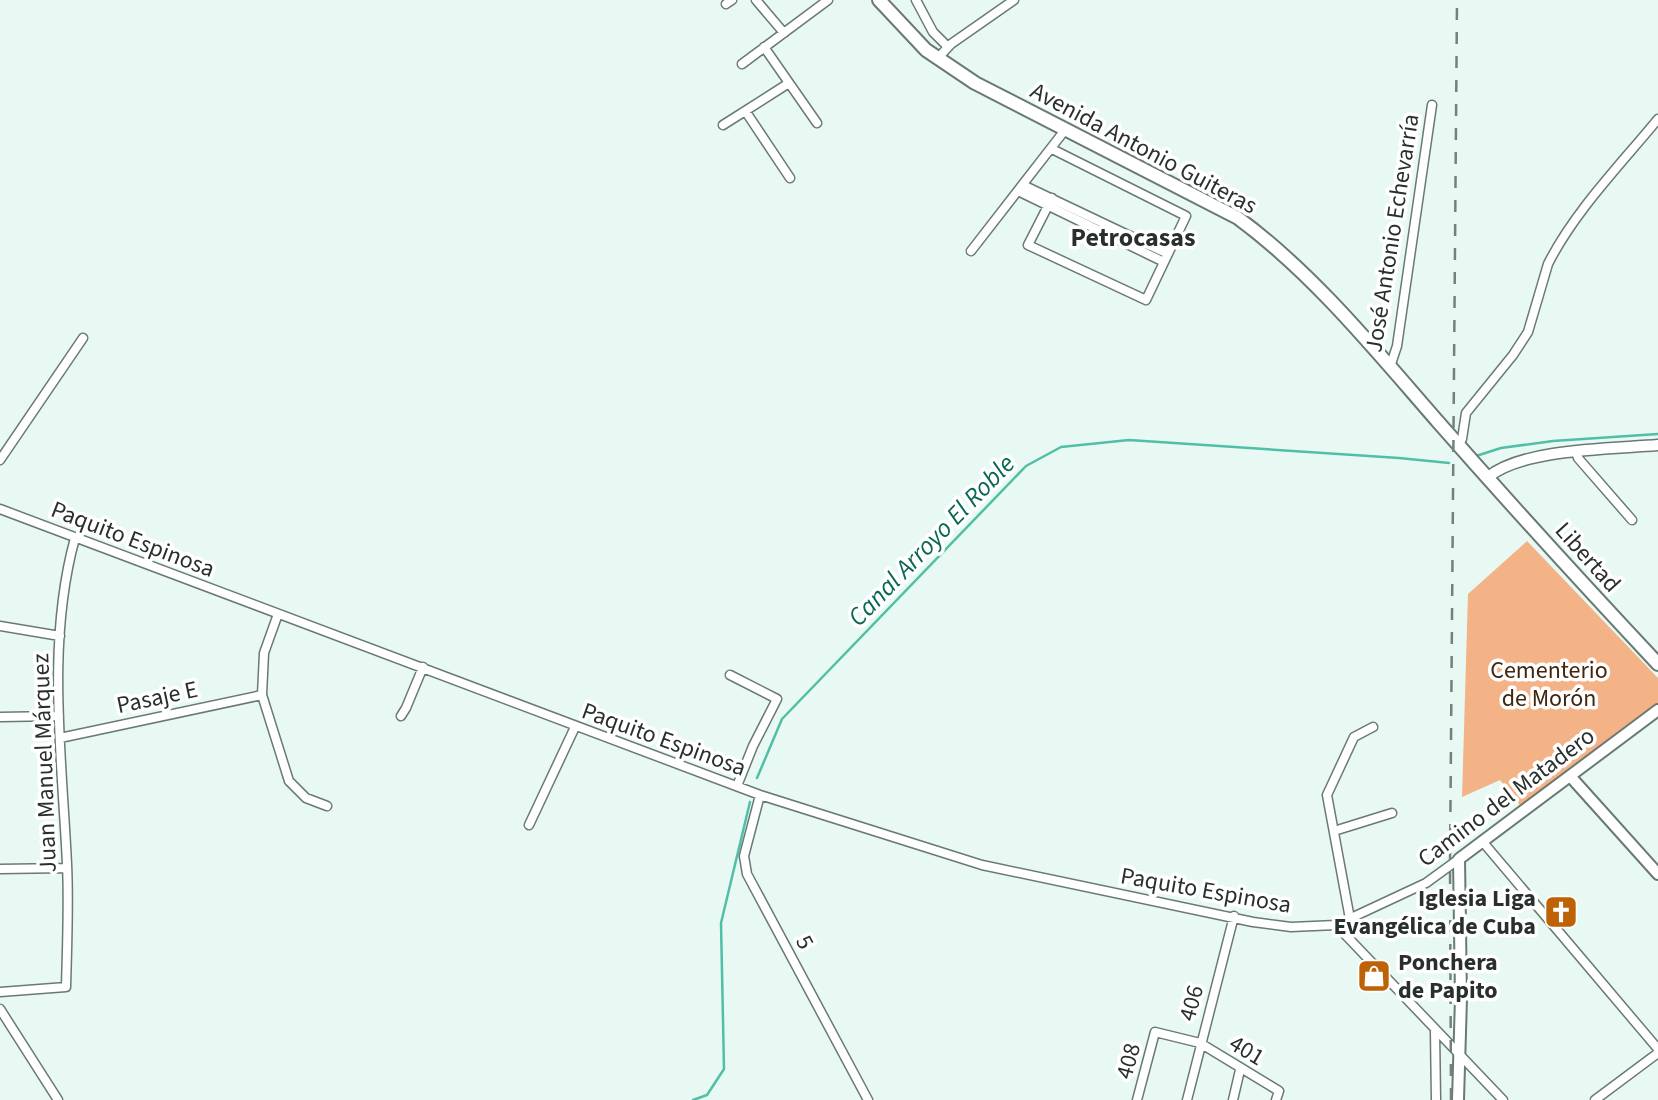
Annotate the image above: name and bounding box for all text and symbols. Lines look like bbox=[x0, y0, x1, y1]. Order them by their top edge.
street label: Avenida Antonio Guiteras bbox=[1024, 74, 1263, 223]
street label: José Antonio Echevarría bbox=[1356, 111, 1429, 355]
district label: Petrocasas bbox=[1071, 219, 1195, 256]
water label: Canal Arroyo El Roble bbox=[839, 446, 1023, 635]
street label: Paquito Espinosa bbox=[46, 492, 220, 587]
street label: Libertad bbox=[1546, 514, 1629, 600]
street label: Juan Manuel Márquez bbox=[23, 653, 66, 873]
park label: Cementerio de Morón bbox=[1490, 653, 1608, 716]
street label: Pasaje E bbox=[113, 672, 201, 723]
street label: Paquito Espinosa bbox=[577, 693, 751, 785]
street label: Camino del Matadero bbox=[1410, 719, 1602, 876]
street label: Paquito Espinosa bbox=[1118, 858, 1294, 923]
place label: Iglesia Liga Evangélica de Cuba bbox=[1333, 881, 1536, 944]
church icon: Iglesia Liga Evangélica de Cuba bbox=[1542, 893, 1580, 931]
street label: 5 bbox=[786, 929, 823, 956]
place label: Ponchera de Papito bbox=[1398, 945, 1498, 1008]
shop icon: Ponchera de Papito bbox=[1355, 957, 1393, 995]
street label: 406 bbox=[1170, 981, 1213, 1025]
street label: 401 bbox=[1222, 1026, 1271, 1075]
street label: 408 bbox=[1107, 1039, 1150, 1083]

